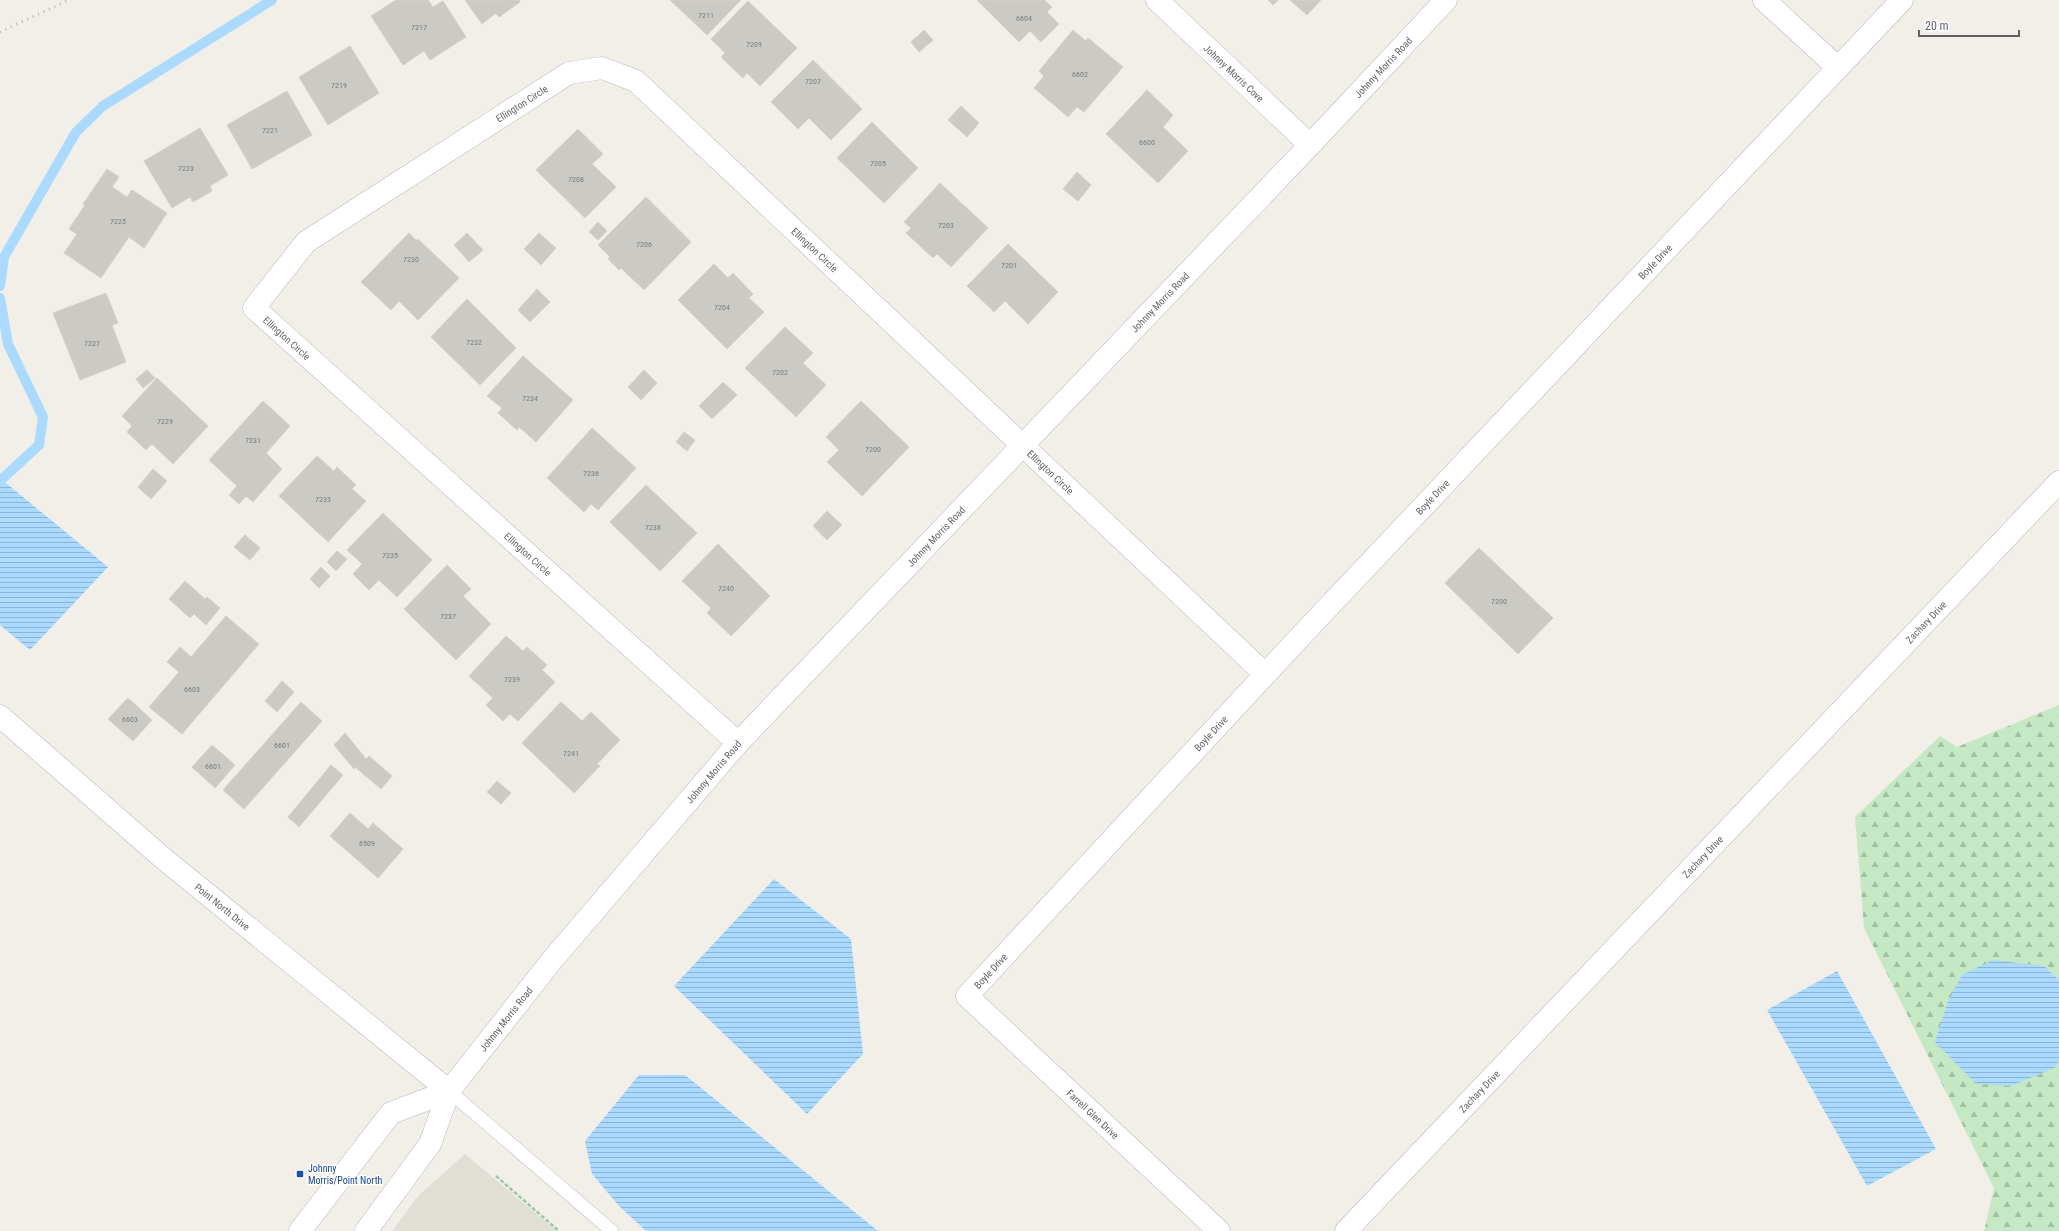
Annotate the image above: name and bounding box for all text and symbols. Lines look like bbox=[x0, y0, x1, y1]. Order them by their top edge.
house number: 7211 bbox=[698, 11, 714, 20]
scale bar bbox=[1919, 12, 2019, 38]
house number: 6604 bbox=[1016, 14, 1032, 23]
text: 20 m bbox=[1925, 19, 1949, 33]
house number: 7217 bbox=[411, 23, 427, 32]
street label: Johnny Morris Road bbox=[1352, 35, 1414, 100]
house number: 7209 bbox=[746, 40, 762, 49]
street label: Johnny Morris Cove bbox=[1201, 42, 1266, 104]
house number: 6602 bbox=[1072, 70, 1088, 79]
house number: 7207 bbox=[805, 77, 821, 86]
house number: 7219 bbox=[331, 81, 347, 90]
street label: Ellington Circle bbox=[494, 83, 550, 125]
house number: 7221 bbox=[262, 126, 278, 135]
house number: 6600 bbox=[1139, 138, 1155, 147]
house number: 7205 bbox=[870, 159, 886, 168]
house number: 7223 bbox=[178, 164, 194, 173]
house number: 7208 bbox=[568, 175, 584, 184]
house number: 7225 bbox=[110, 217, 126, 226]
house number: 7203 bbox=[938, 221, 954, 230]
street label: Ellington Circle bbox=[789, 226, 840, 275]
house number: 7206 bbox=[636, 240, 652, 249]
street label: Boyle Drive bbox=[1636, 242, 1675, 281]
house number: 7230 bbox=[403, 255, 419, 264]
house number: 7201 bbox=[1001, 261, 1017, 270]
street label: Johnny Morris Road bbox=[1129, 270, 1191, 335]
house number: 7204 bbox=[714, 303, 730, 312]
street label: Ellington Circle bbox=[261, 314, 313, 362]
house number: 7232 bbox=[466, 338, 482, 347]
house number: 7227 bbox=[84, 339, 100, 348]
house number: 7202 bbox=[772, 368, 788, 377]
house number: 7234 bbox=[522, 394, 538, 403]
house number: 7229 bbox=[157, 417, 173, 426]
house number: 7231 bbox=[245, 436, 261, 445]
house number: 7200 bbox=[865, 445, 881, 454]
street label: Ellington Circle bbox=[1025, 448, 1076, 497]
house number: 7236 bbox=[583, 469, 599, 478]
street label: Boyle Drive bbox=[1414, 477, 1452, 517]
house number: 7233 bbox=[315, 495, 331, 504]
street label: Johnny Morris Road bbox=[905, 504, 967, 569]
house number: 7238 bbox=[645, 523, 661, 532]
street label: Ellington Circle bbox=[502, 530, 554, 578]
house number: 7235 bbox=[382, 551, 398, 560]
house number: 7240 bbox=[718, 584, 734, 593]
house number: 7200 bbox=[1491, 597, 1507, 606]
street label: Zachary Drive bbox=[1904, 599, 1949, 646]
house number: 7237 bbox=[440, 612, 456, 621]
house number: 7239 bbox=[504, 675, 520, 684]
house number: 6603 bbox=[184, 685, 200, 694]
street label: Boyle Drive bbox=[1192, 713, 1230, 753]
house number: 6603 bbox=[122, 715, 138, 724]
street label: Johnny Morris Road bbox=[684, 738, 744, 806]
house number: 6601 bbox=[274, 741, 290, 750]
house number: 7241 bbox=[563, 749, 579, 758]
house number: 6601 bbox=[205, 762, 221, 771]
street label: Zachary Drive bbox=[1680, 833, 1726, 880]
house number: 6509 bbox=[359, 839, 375, 848]
street label: Point North Drive bbox=[193, 881, 252, 933]
street label: Boyle Drive bbox=[972, 951, 1010, 991]
street label: Johnny Morris Road bbox=[477, 985, 535, 1054]
street label: Zachary Drive bbox=[1457, 1068, 1502, 1115]
street label: Farrell Glen Drive bbox=[1064, 1087, 1121, 1141]
place label: Johnny Morris/Point North bbox=[308, 1163, 383, 1186]
marker: Johnny Morris/Point North bbox=[295, 1169, 305, 1179]

